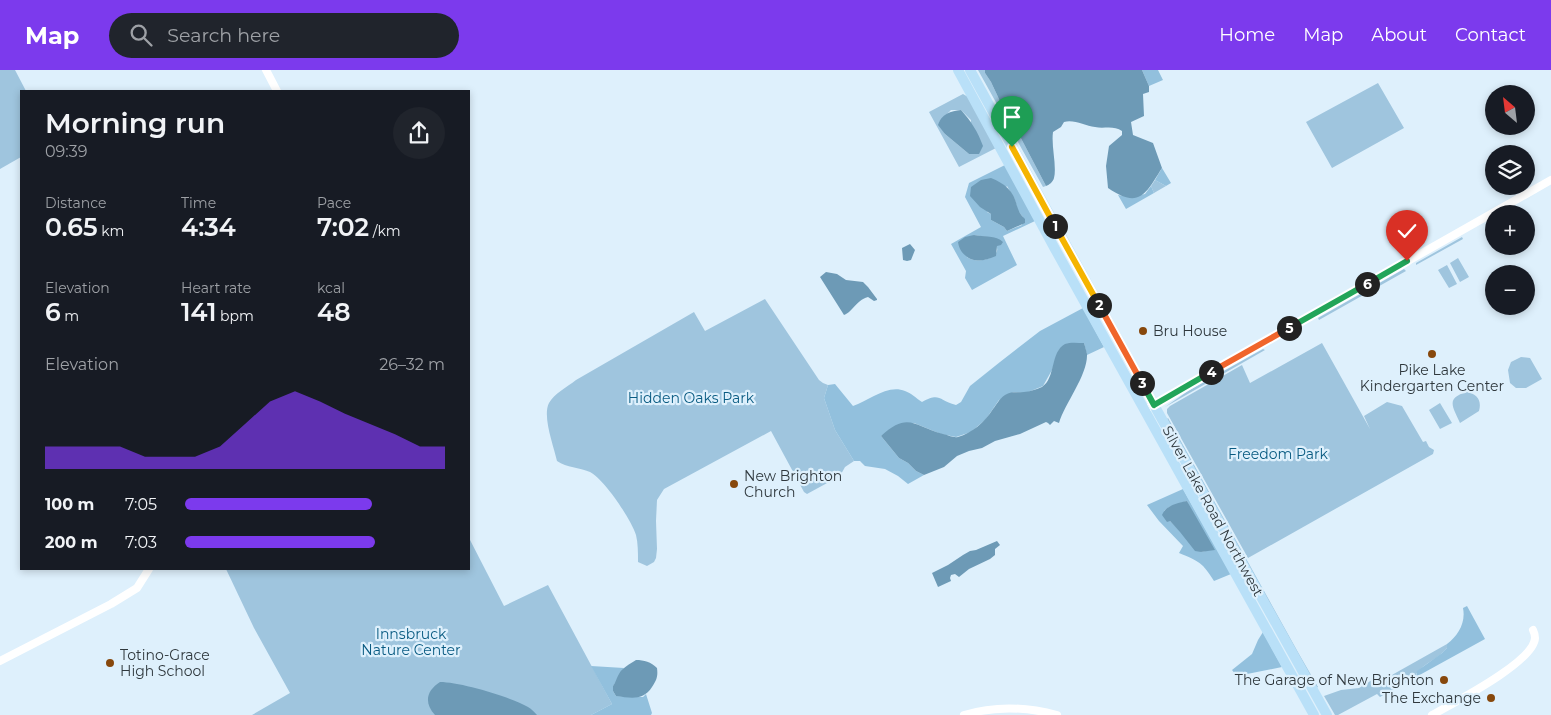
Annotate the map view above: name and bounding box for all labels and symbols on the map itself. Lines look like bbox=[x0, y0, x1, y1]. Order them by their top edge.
north arrow bbox=[1485, 85, 1535, 135]
pin bbox=[991, 96, 1033, 147]
pin bbox=[1386, 210, 1428, 261]
pin: 1 bbox=[1042, 214, 1068, 238]
pin: 6 bbox=[1354, 272, 1380, 296]
pin: 2 bbox=[1086, 292, 1112, 318]
pin: 5 bbox=[1276, 316, 1302, 340]
place label: Bru House bbox=[1153, 322, 1227, 340]
marker: Bru House bbox=[1137, 325, 1149, 337]
marker: Pike Lake Kindergarten Center bbox=[1426, 348, 1438, 360]
pin: 4 bbox=[1198, 360, 1224, 384]
place label: Pike Lake Kindergarten Center bbox=[1360, 361, 1505, 395]
pin: 3 bbox=[1130, 370, 1154, 396]
park label: Hidden Oaks Park bbox=[628, 389, 755, 407]
street label: Silver Lake Road Northwest bbox=[1159, 423, 1268, 600]
park label: Freedom Park bbox=[1228, 445, 1329, 463]
place label: New Brighton Church bbox=[744, 467, 842, 501]
marker: New Brighton Church bbox=[728, 478, 740, 490]
park label: Innsbruck Nature Center bbox=[361, 625, 461, 659]
place label: Totino-Grace High School bbox=[120, 646, 210, 680]
marker: Totino-Grace High School bbox=[104, 657, 116, 669]
place label: The Garage of New Brighton bbox=[1235, 671, 1434, 689]
marker: The Garage of New Brighton bbox=[1438, 674, 1450, 686]
place label: The Exchange bbox=[1382, 689, 1481, 707]
marker: The Exchange bbox=[1485, 692, 1497, 704]

